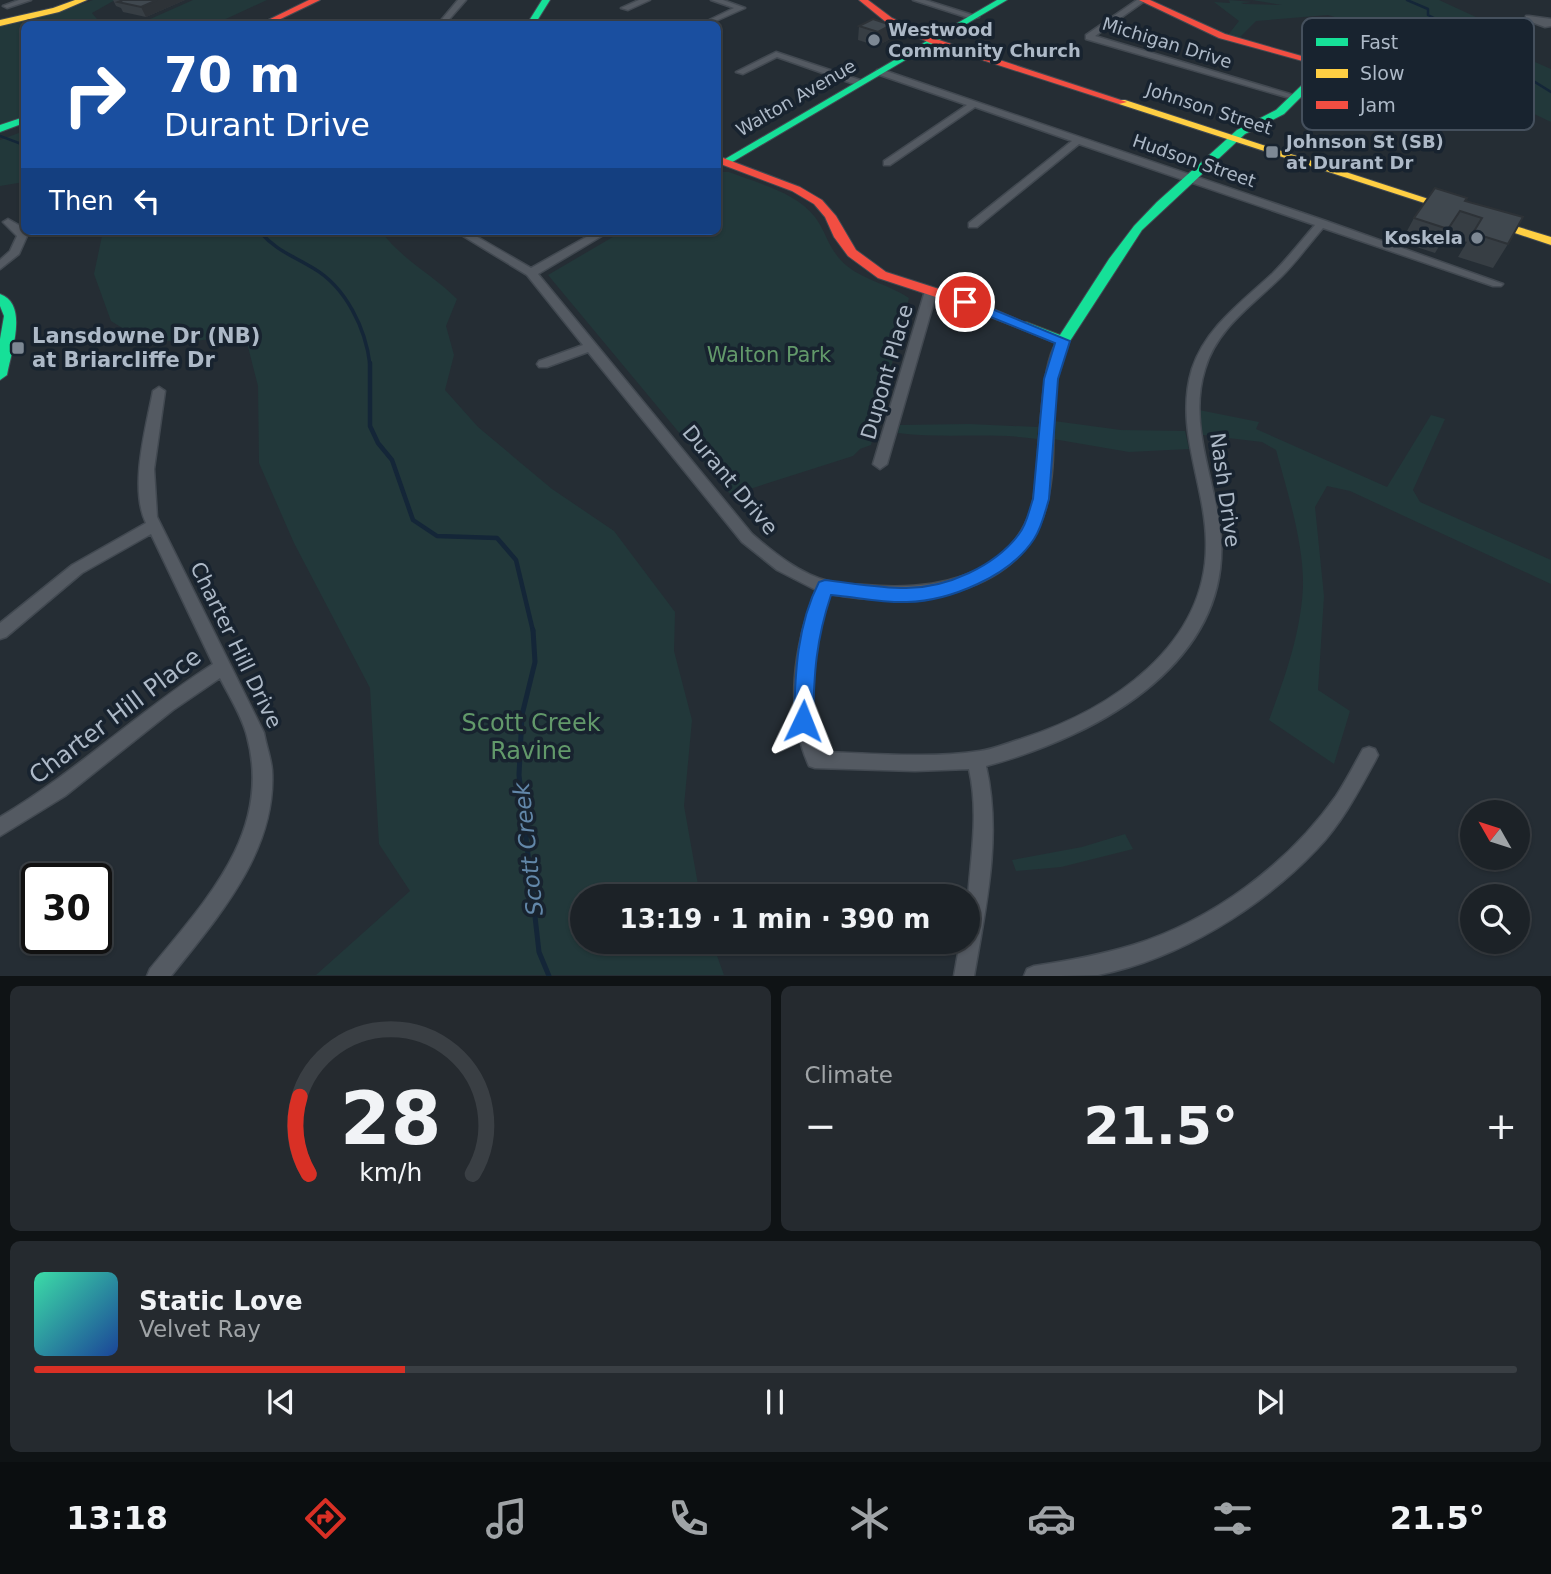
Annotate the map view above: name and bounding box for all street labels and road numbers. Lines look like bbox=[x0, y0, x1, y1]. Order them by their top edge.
street label: Michigan Drive bbox=[1100, 13, 1234, 72]
street label: Walton Avenue bbox=[732, 55, 859, 140]
street label: Johnson Street bbox=[1142, 78, 1275, 139]
street label: Hudson Street bbox=[1130, 130, 1258, 191]
street label: Dupont Place bbox=[856, 302, 918, 442]
street label: Durant Drive bbox=[677, 421, 783, 539]
street label: Nash Drive bbox=[1205, 431, 1245, 549]
street label: Charter Hill Drive bbox=[185, 558, 287, 732]
street label: Charter Hill Place bbox=[24, 642, 206, 790]

